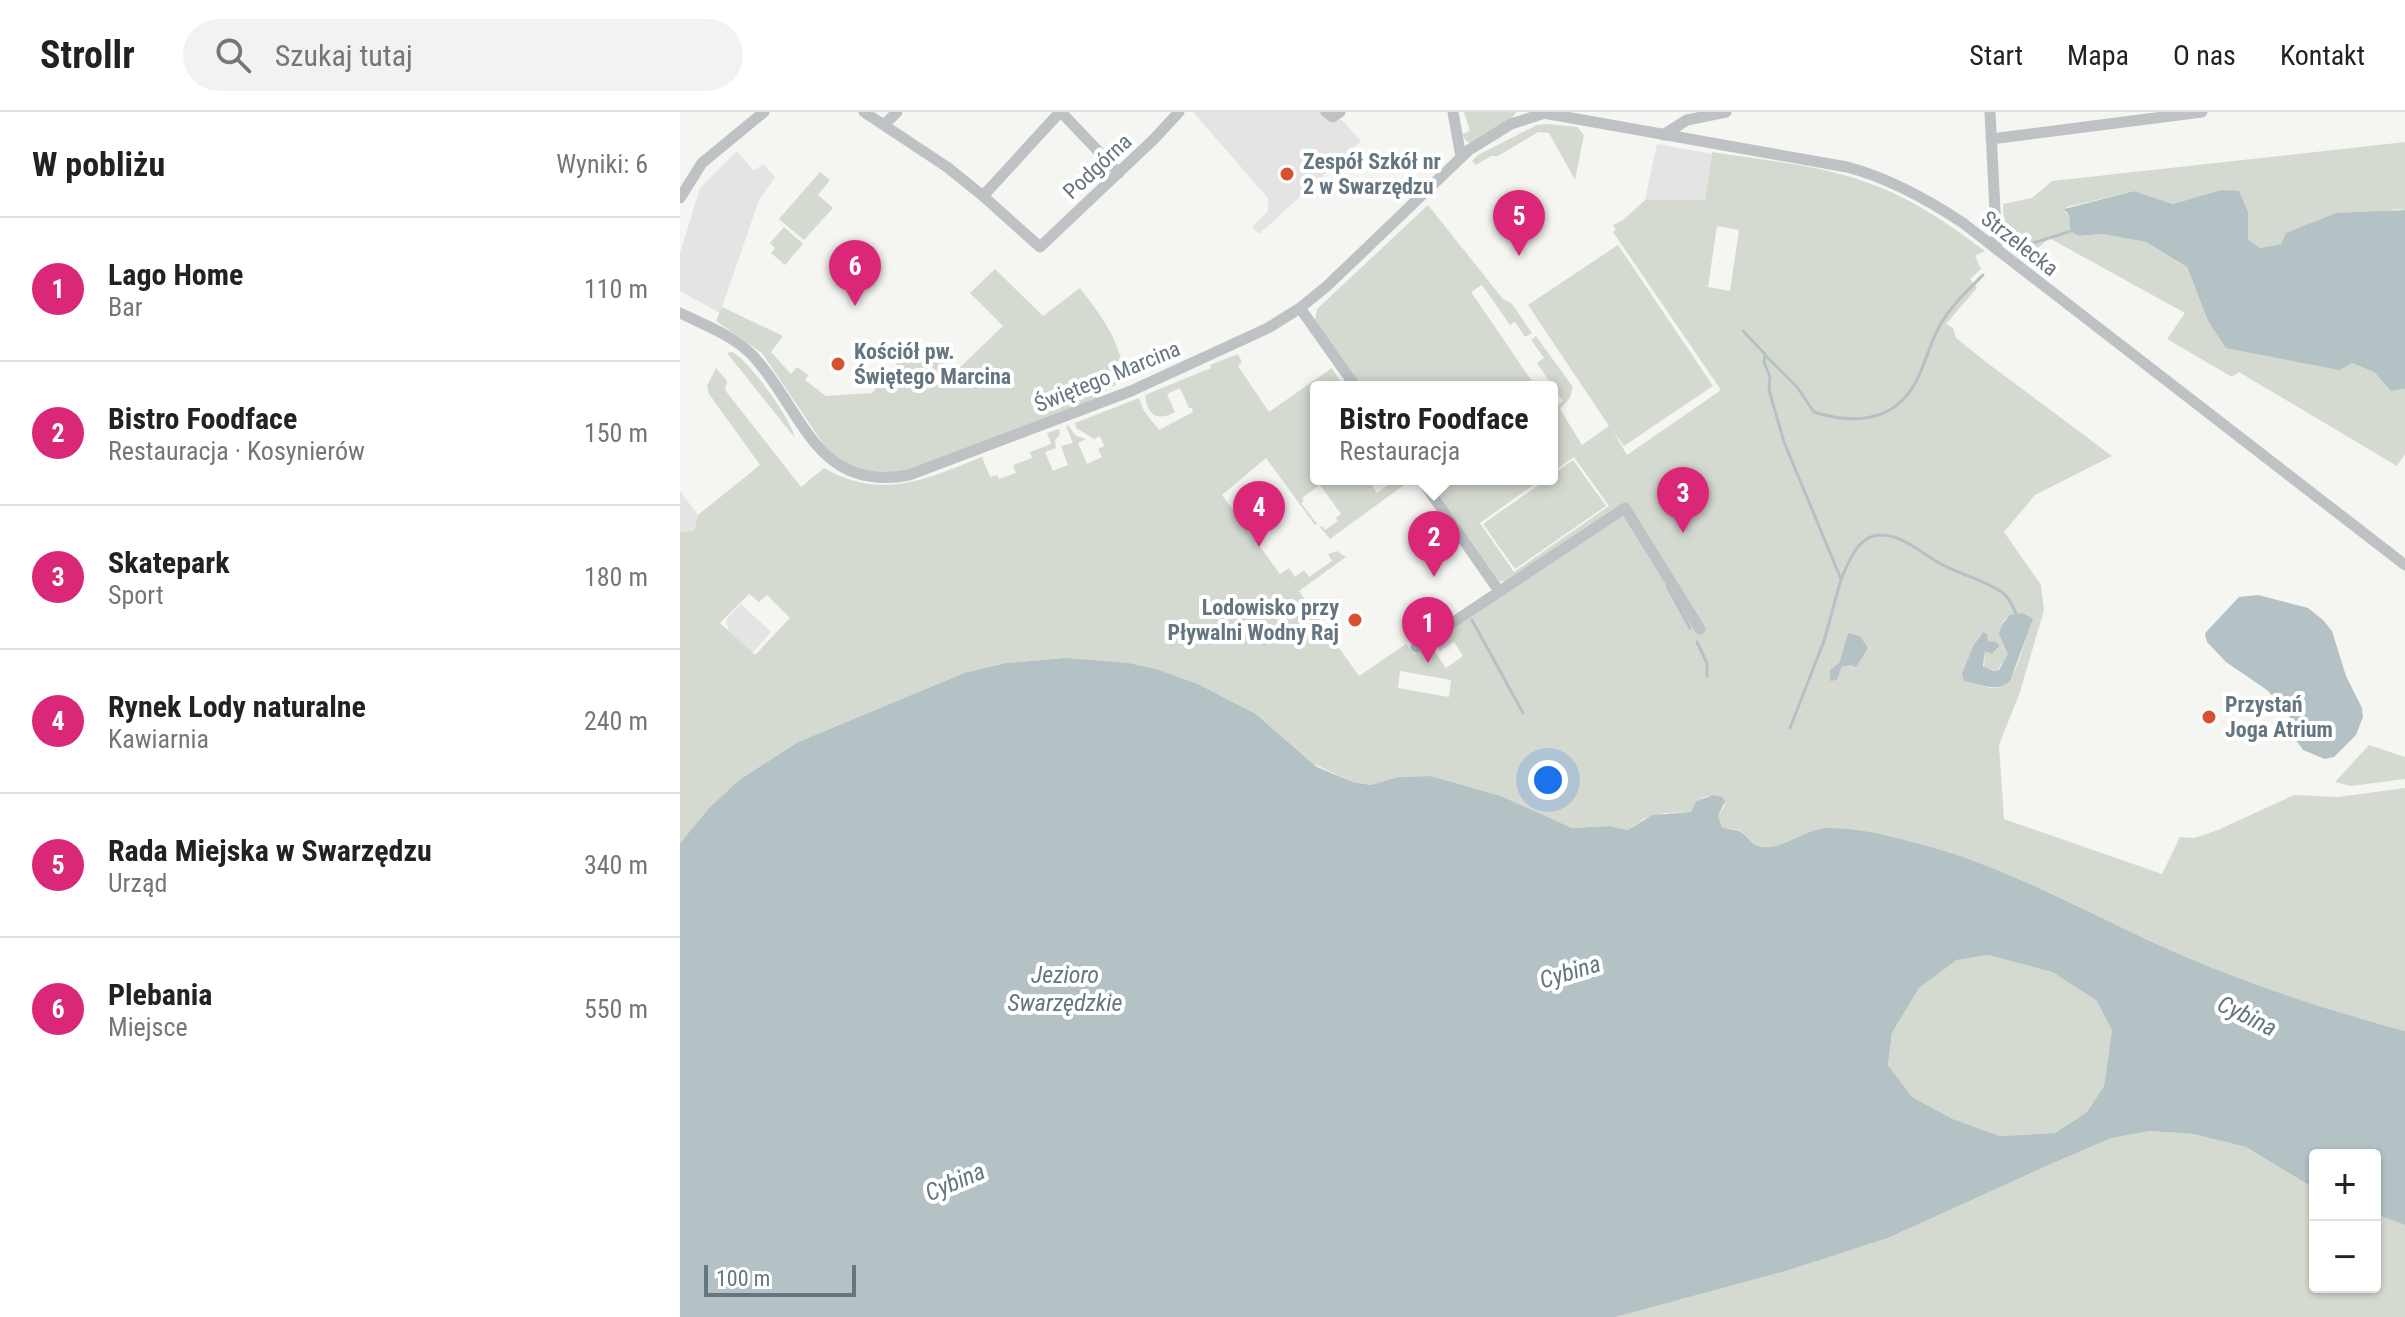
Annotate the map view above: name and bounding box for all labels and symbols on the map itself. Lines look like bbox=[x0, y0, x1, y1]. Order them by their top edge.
street label: Podgórna bbox=[1058, 129, 1137, 204]
place label: Zespół Szkół nr 2 w Swarzędzu bbox=[1303, 149, 1441, 199]
marker: Zespół Szkół nr 2 w Swarzędzu bbox=[1278, 165, 1296, 183]
pin: 5 bbox=[1493, 190, 1545, 256]
street label: Strzelecka bbox=[1976, 206, 2063, 281]
pin: 6 bbox=[829, 240, 881, 306]
street label: Świętego Marcina bbox=[1031, 336, 1184, 417]
place label: Kościół pw. Świętego Marcina bbox=[854, 339, 1011, 389]
marker: Kościół pw. Świętego Marcina bbox=[829, 355, 847, 373]
pin: 3 bbox=[1657, 467, 1709, 533]
pin: 4 bbox=[1233, 481, 1285, 547]
pin: 2 bbox=[1408, 511, 1460, 577]
place label: Lodowisko przy Pływalni Wodny Raj bbox=[1168, 595, 1339, 645]
pin: 1 bbox=[1402, 597, 1454, 663]
marker: Lodowisko przy Pływalni Wodny Raj bbox=[1346, 611, 1364, 629]
place label: Przystań Joga Atrium bbox=[2225, 692, 2333, 742]
marker: Przystań Joga Atrium bbox=[2200, 708, 2218, 726]
your location bbox=[1528, 760, 1568, 800]
water label: Cybina bbox=[1536, 950, 1604, 994]
water label: Jezioro Swarzędzkie bbox=[1008, 961, 1123, 1017]
water label: Cybina bbox=[2213, 990, 2281, 1042]
water label: Cybina bbox=[921, 1157, 989, 1207]
scale bar bbox=[704, 1261, 856, 1297]

